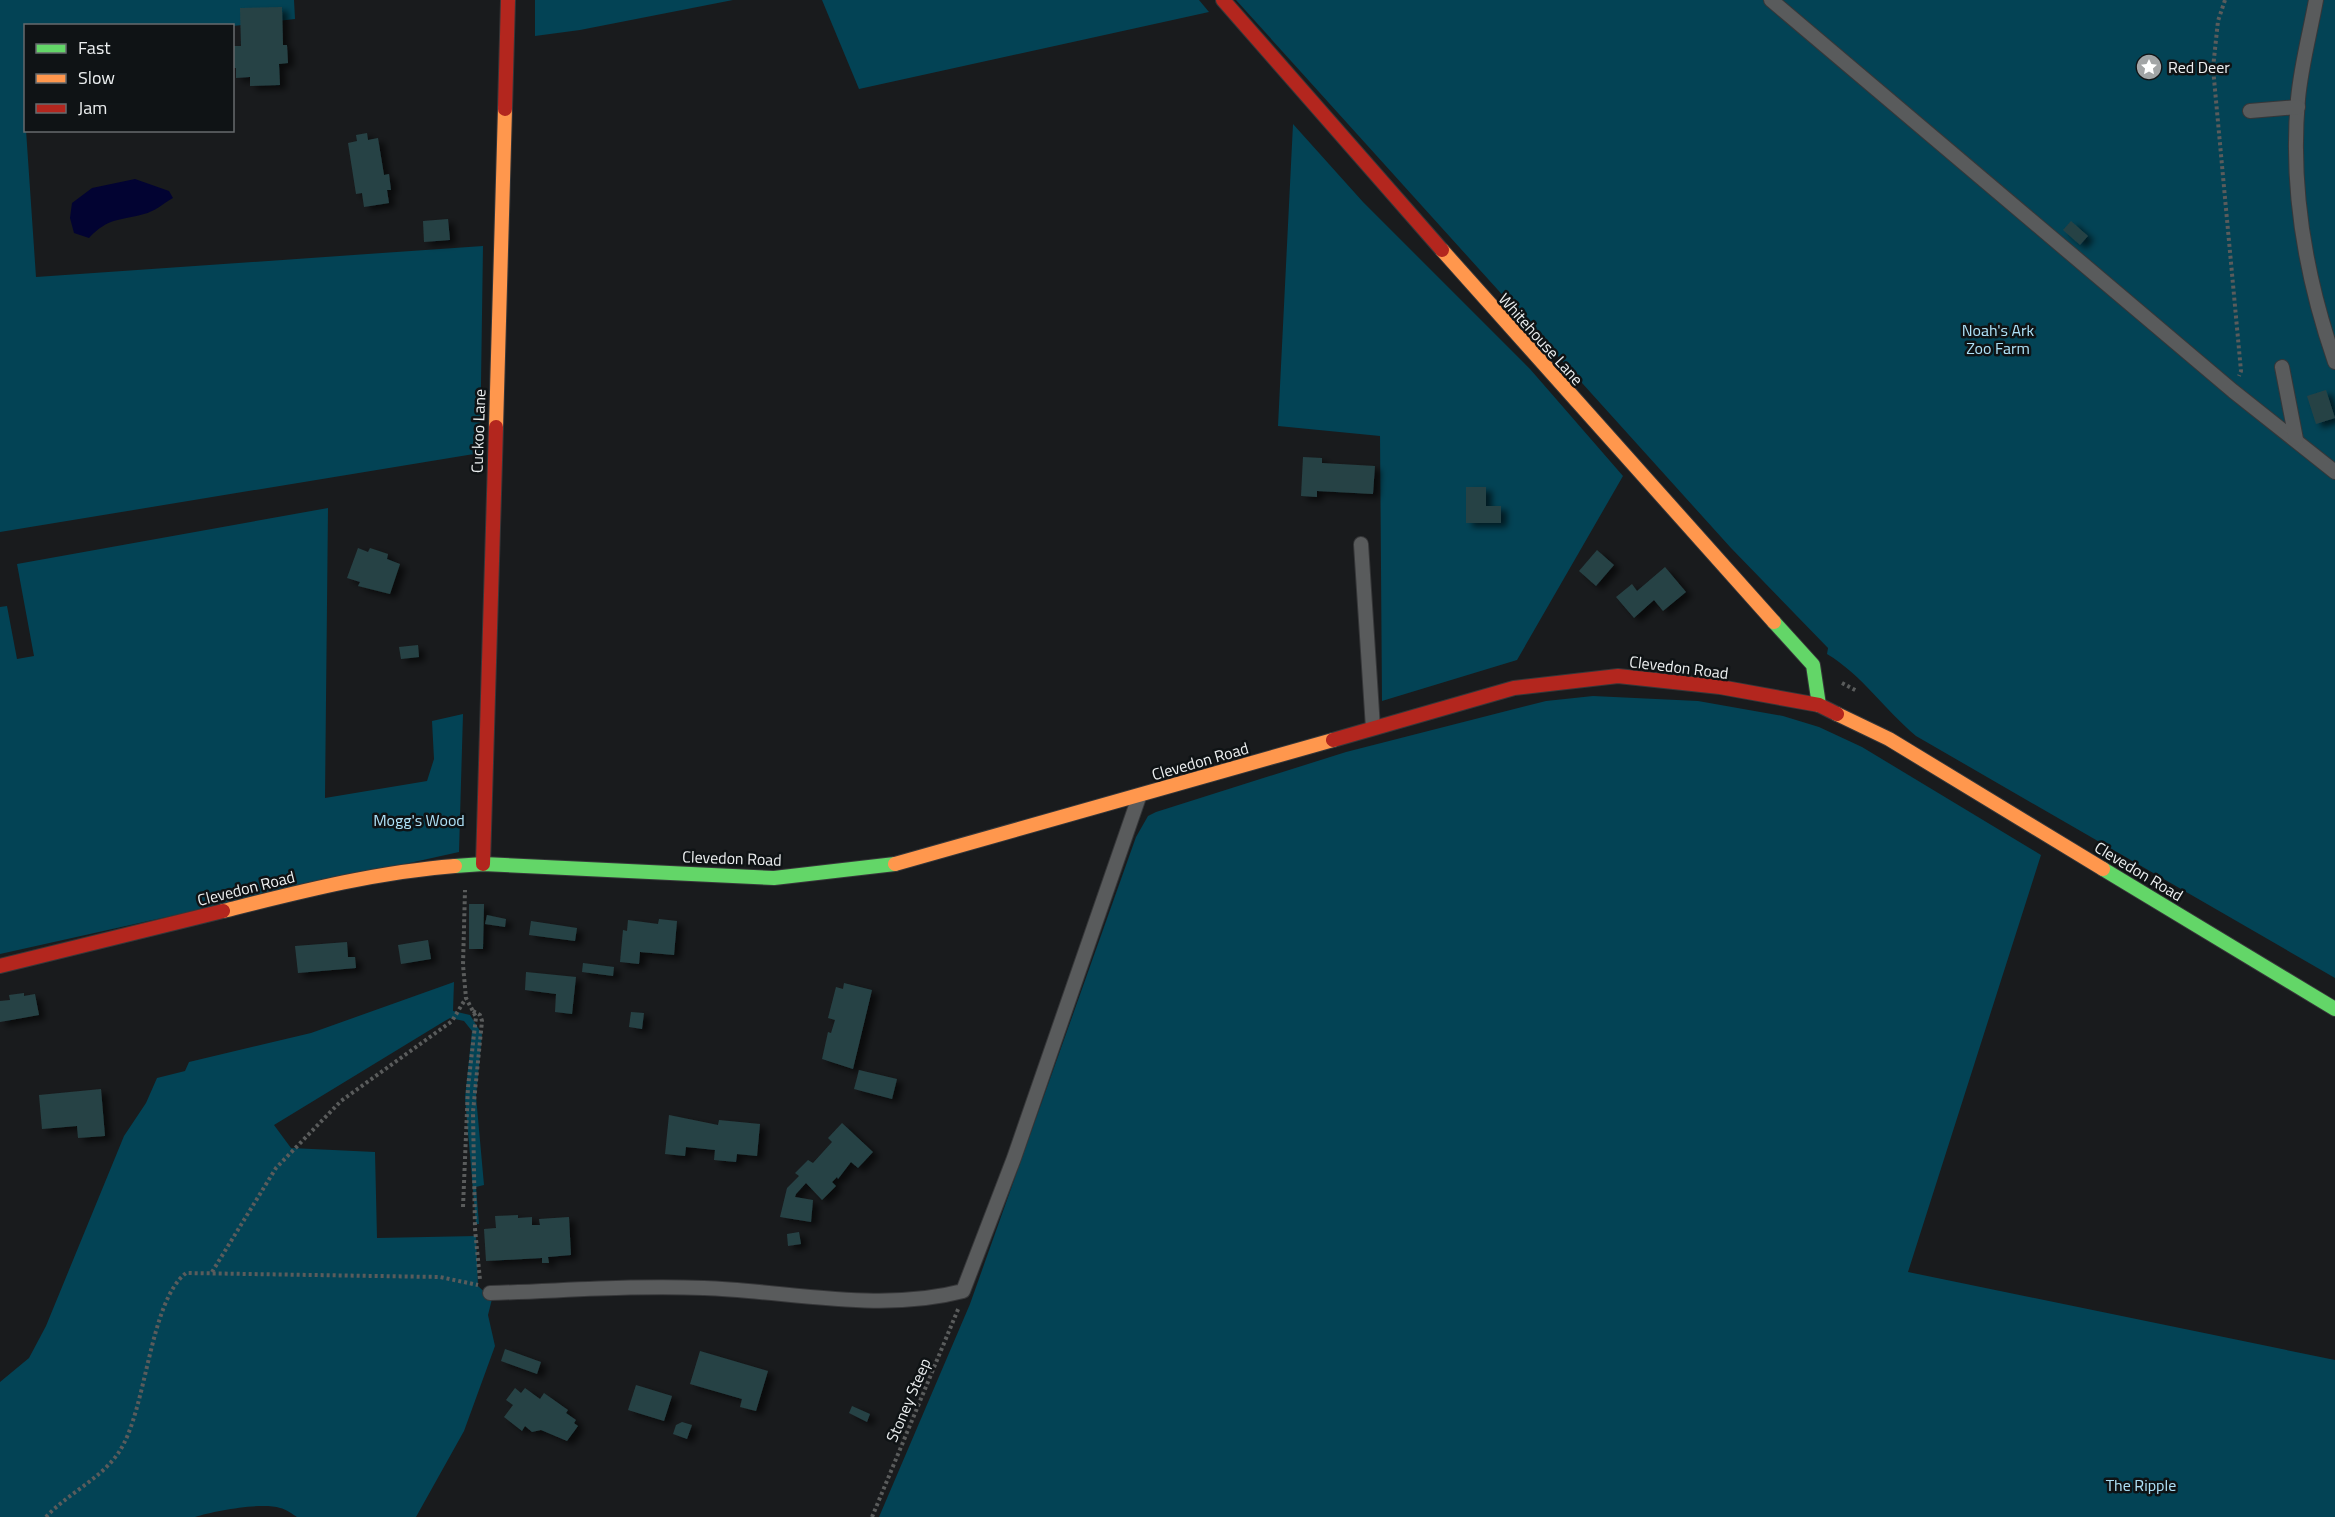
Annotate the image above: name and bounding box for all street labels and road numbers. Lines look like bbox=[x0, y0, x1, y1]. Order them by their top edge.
street label: Whitehouse Lane bbox=[1493, 288, 1589, 390]
street label: Cuckoo Lane bbox=[465, 388, 491, 474]
street label: Clevedon Road bbox=[1628, 649, 1730, 685]
street label: Clevedon Road bbox=[1149, 736, 1251, 786]
street label: Clevedon Road bbox=[2090, 835, 2188, 907]
street label: Clevedon Road bbox=[682, 844, 782, 872]
street label: Clevedon Road bbox=[195, 864, 297, 912]
street label: Stoney Steep bbox=[880, 1354, 936, 1446]

